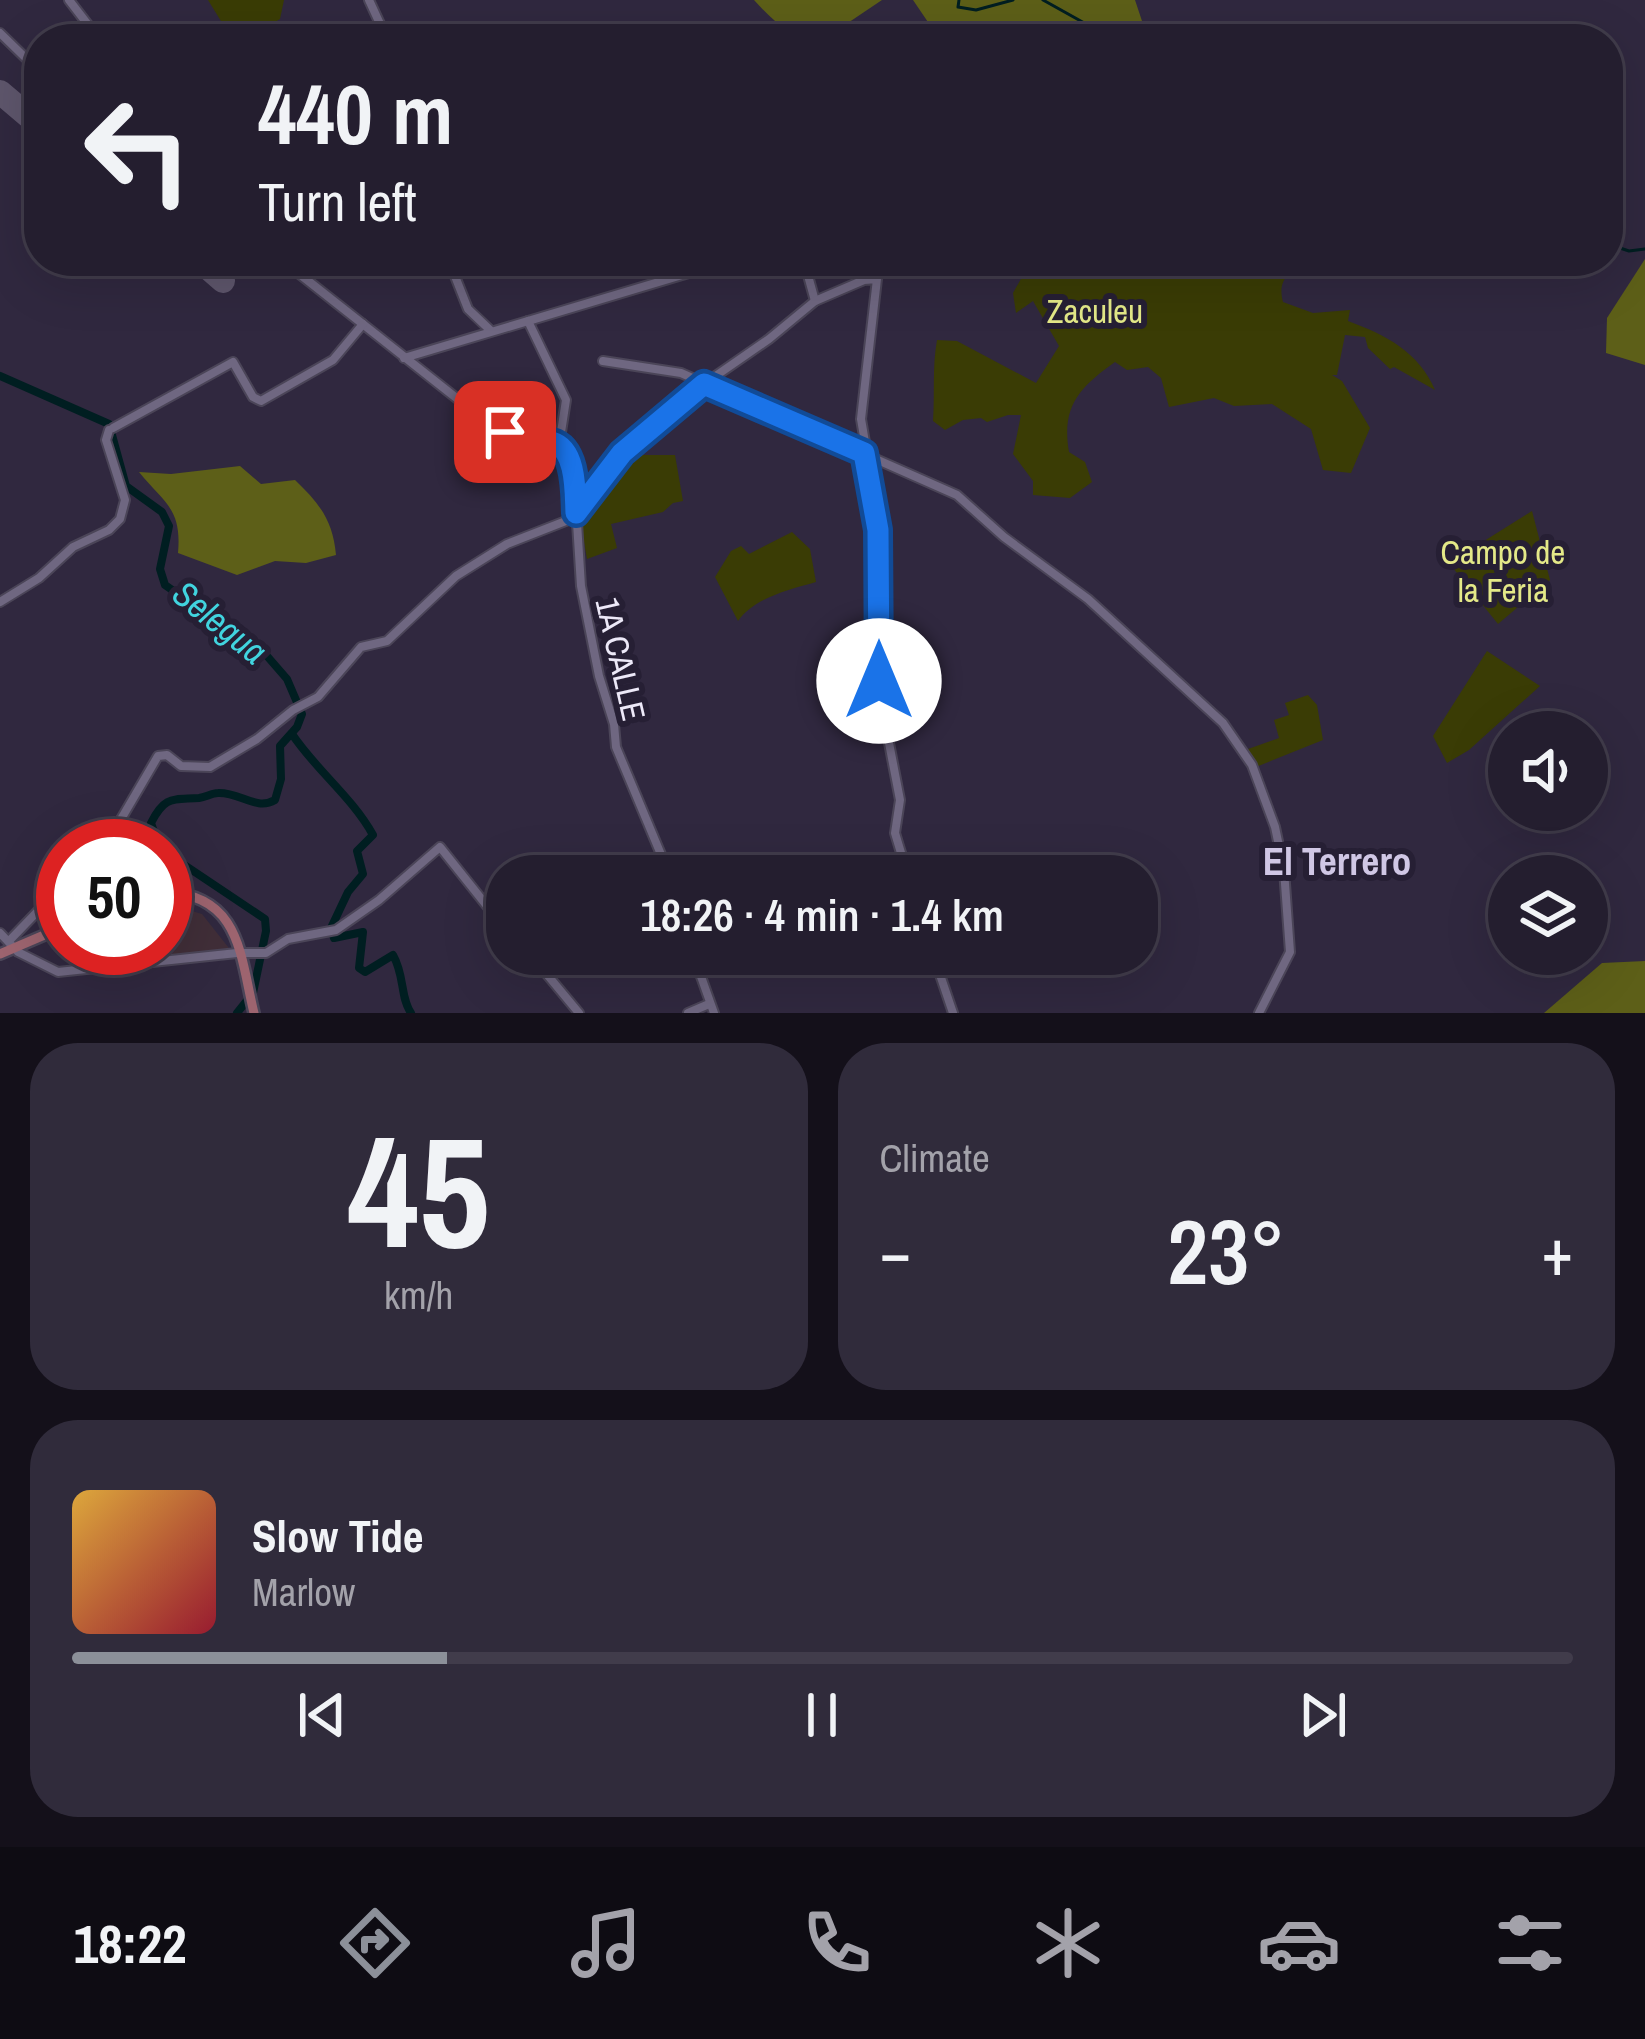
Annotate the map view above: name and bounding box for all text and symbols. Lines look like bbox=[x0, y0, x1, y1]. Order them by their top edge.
text: 440 m bbox=[258, 57, 453, 170]
icon: left bbox=[60, 72, 216, 228]
text: Turn left bbox=[258, 165, 417, 238]
park label: Zaculeu bbox=[1047, 289, 1143, 333]
pin bbox=[454, 381, 556, 483]
icon: arrive bbox=[472, 399, 538, 465]
park label: Campo de la Feria bbox=[1441, 530, 1565, 612]
water label: Selegua bbox=[163, 569, 277, 675]
street label: 1A CALLE bbox=[586, 593, 656, 725]
position arrow bbox=[816, 618, 942, 744]
map controls bbox=[1488, 711, 1608, 975]
button: sound bbox=[1488, 711, 1608, 831]
speed limit sign: 50 bbox=[36, 819, 192, 975]
district label: El Terrero bbox=[1263, 835, 1411, 887]
button: layers bbox=[1488, 855, 1608, 975]
text: 18:26 · 4 min · 1.4 km bbox=[640, 884, 1004, 945]
text: 45 bbox=[348, 1086, 490, 1296]
text: Climate bbox=[880, 1132, 990, 1184]
text: 23° bbox=[1167, 1191, 1285, 1312]
text: − bbox=[880, 1207, 911, 1296]
text: + bbox=[1541, 1207, 1573, 1296]
text: km/h bbox=[384, 1269, 453, 1321]
text: Slow Tide bbox=[252, 1505, 424, 1566]
text: Marlow bbox=[252, 1566, 355, 1618]
icon: previous bbox=[289, 1682, 355, 1748]
icon: pause bbox=[789, 1682, 855, 1748]
icon: next bbox=[1290, 1682, 1356, 1748]
icon: directions bbox=[333, 1901, 417, 1985]
icon: music bbox=[564, 1901, 648, 1985]
icon: phone bbox=[795, 1901, 879, 1985]
icon: climate bbox=[1026, 1901, 1110, 1985]
icon: car bbox=[1257, 1901, 1341, 1985]
icon: filters bbox=[1488, 1901, 1572, 1985]
text: 18:22 bbox=[73, 1907, 187, 1980]

